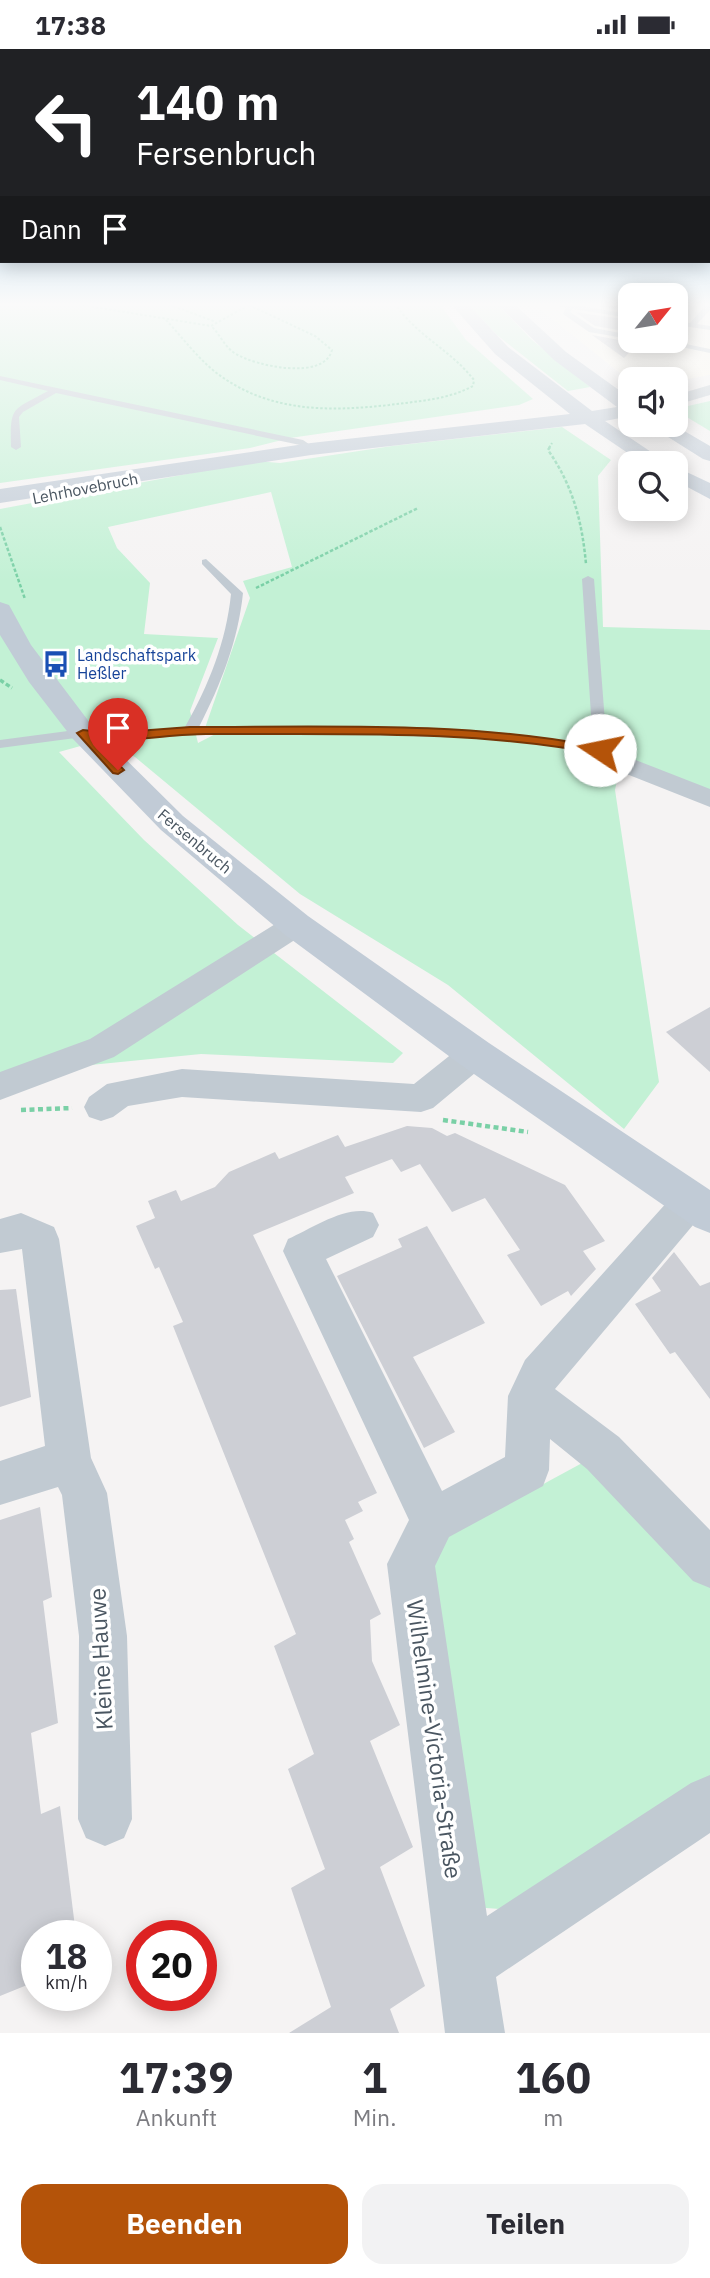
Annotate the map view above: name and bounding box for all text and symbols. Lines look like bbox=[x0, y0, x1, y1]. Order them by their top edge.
text: 17:38 bbox=[35, 8, 106, 42]
text: 140 m bbox=[136, 70, 280, 133]
icon: left bbox=[21, 77, 112, 168]
text: Fersenbruch bbox=[136, 132, 316, 174]
icon: arrive bbox=[96, 210, 134, 248]
text: Dann bbox=[21, 212, 82, 246]
north arrow bbox=[618, 283, 688, 353]
map controls bbox=[618, 283, 688, 521]
button: sound bbox=[618, 367, 688, 437]
button: search bbox=[618, 451, 688, 521]
street label: Lehrhovebruch bbox=[30, 468, 140, 508]
place label: Landschaftspark Heßler bbox=[77, 645, 197, 683]
bus stop icon: Landschaftspark Heßler bbox=[41, 649, 71, 679]
pin bbox=[88, 698, 148, 770]
icon: arrive bbox=[99, 709, 137, 747]
position arrow bbox=[563, 713, 637, 787]
street label: Fersenbruch bbox=[154, 804, 236, 878]
street label: Kleine Hauwe bbox=[81, 1587, 119, 1731]
street label: Wilhelmine-Victoria-Straße bbox=[401, 1598, 469, 1880]
speed limit sign: 20 bbox=[126, 1920, 217, 2011]
text: 18 bbox=[45, 1933, 88, 1979]
text: km/h bbox=[45, 1971, 88, 1994]
text: 17:39 bbox=[119, 2050, 234, 2105]
text: 1 bbox=[362, 2050, 387, 2105]
text: 160 bbox=[515, 2050, 591, 2105]
text: Ankunft bbox=[136, 2102, 217, 2132]
text: Min. bbox=[353, 2102, 396, 2132]
text: m bbox=[543, 2102, 563, 2132]
button: Beenden bbox=[21, 2184, 348, 2264]
button: Teilen bbox=[362, 2184, 689, 2264]

